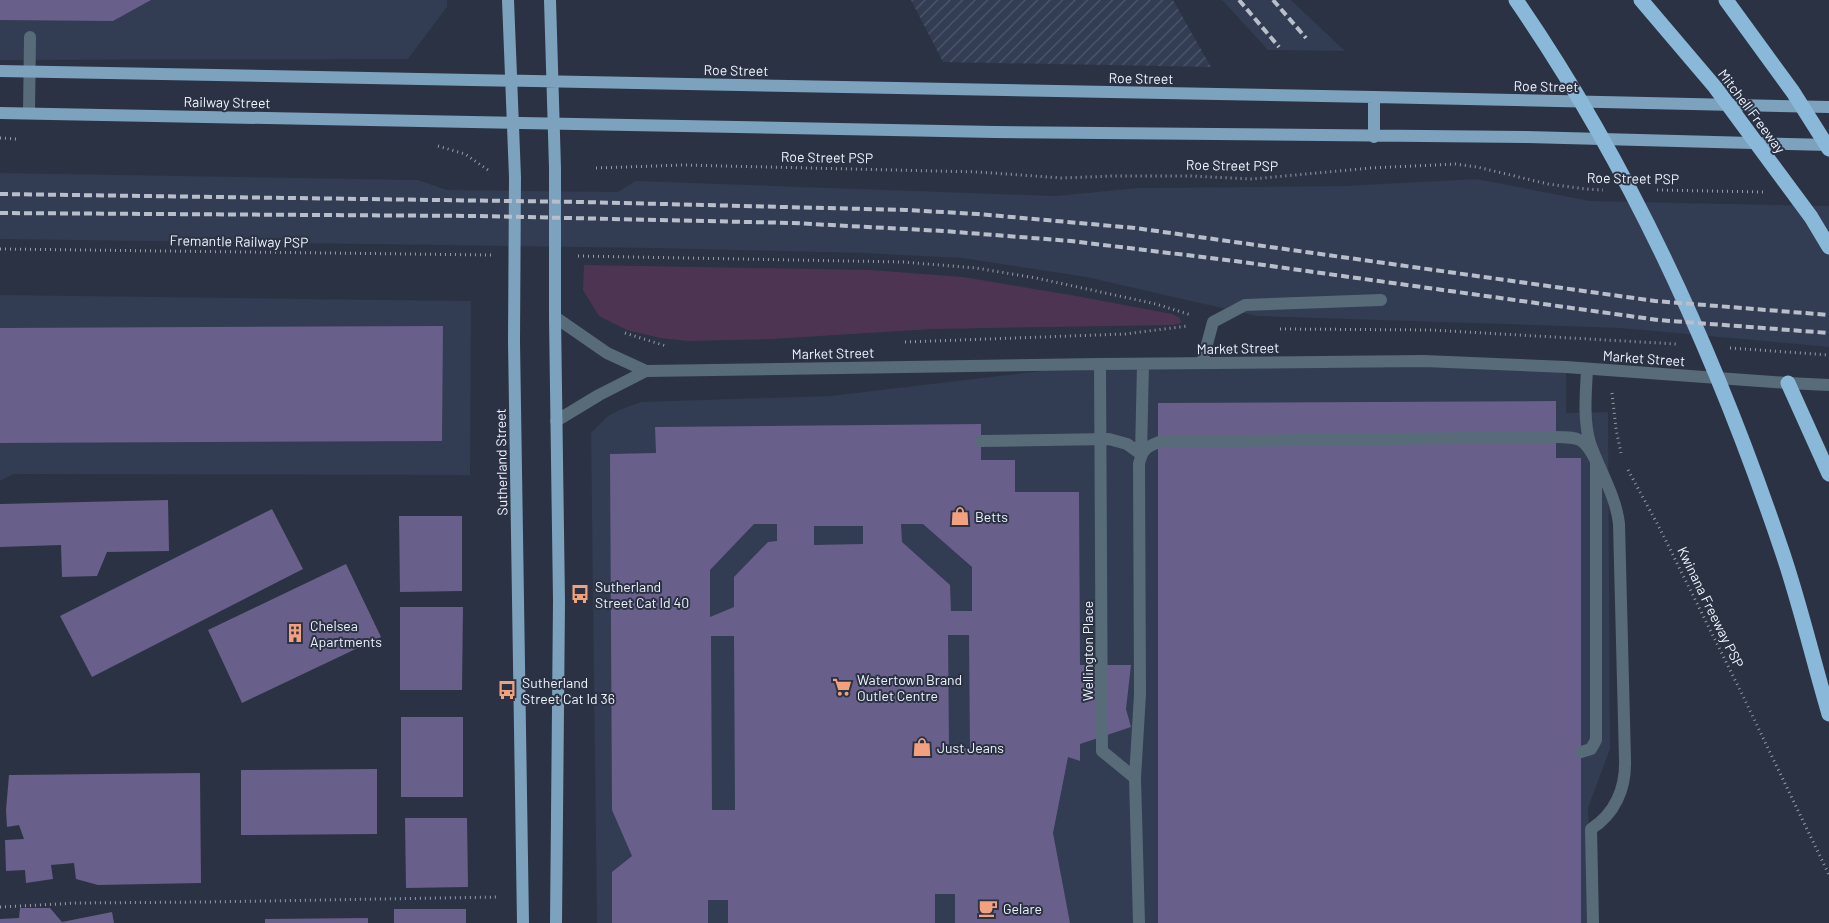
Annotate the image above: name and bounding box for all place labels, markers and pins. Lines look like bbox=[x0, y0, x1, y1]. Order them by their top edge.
shop icon: Betts bbox=[949, 505, 971, 527]
place label: Betts bbox=[975, 508, 1008, 525]
place label: Sutherland Street Cat Id 40 bbox=[595, 578, 689, 611]
bus stop icon: Sutherland Street Cat Id 40 bbox=[569, 583, 591, 605]
place label: Chelsea Apartments bbox=[310, 617, 382, 650]
building icon: Chelsea Apartments bbox=[284, 622, 306, 644]
place label: Watertown Brand Outlet Centre bbox=[857, 671, 962, 704]
place label: Sutherland Street Cat Id 36 bbox=[522, 674, 615, 707]
supermarket icon: Watertown Brand Outlet Centre bbox=[831, 676, 853, 698]
bus stop icon: Sutherland Street Cat Id 36 bbox=[496, 679, 518, 701]
shop icon: Just Jeans bbox=[911, 736, 933, 758]
place label: Just Jeans bbox=[937, 739, 1004, 756]
cafe icon: Gelare bbox=[977, 897, 999, 919]
place label: Gelare bbox=[1003, 900, 1042, 917]

